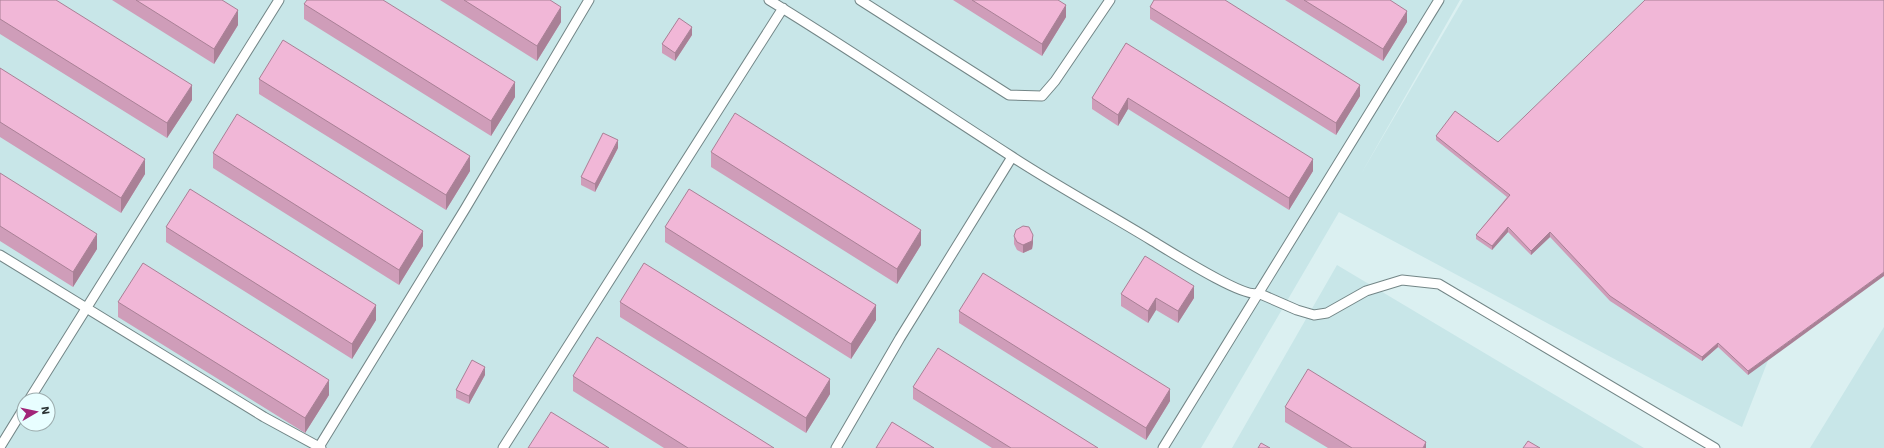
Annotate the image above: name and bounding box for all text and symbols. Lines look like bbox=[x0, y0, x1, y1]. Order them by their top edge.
north arrow bbox=[16, 392, 56, 432]
text: N bbox=[38, 405, 52, 416]

